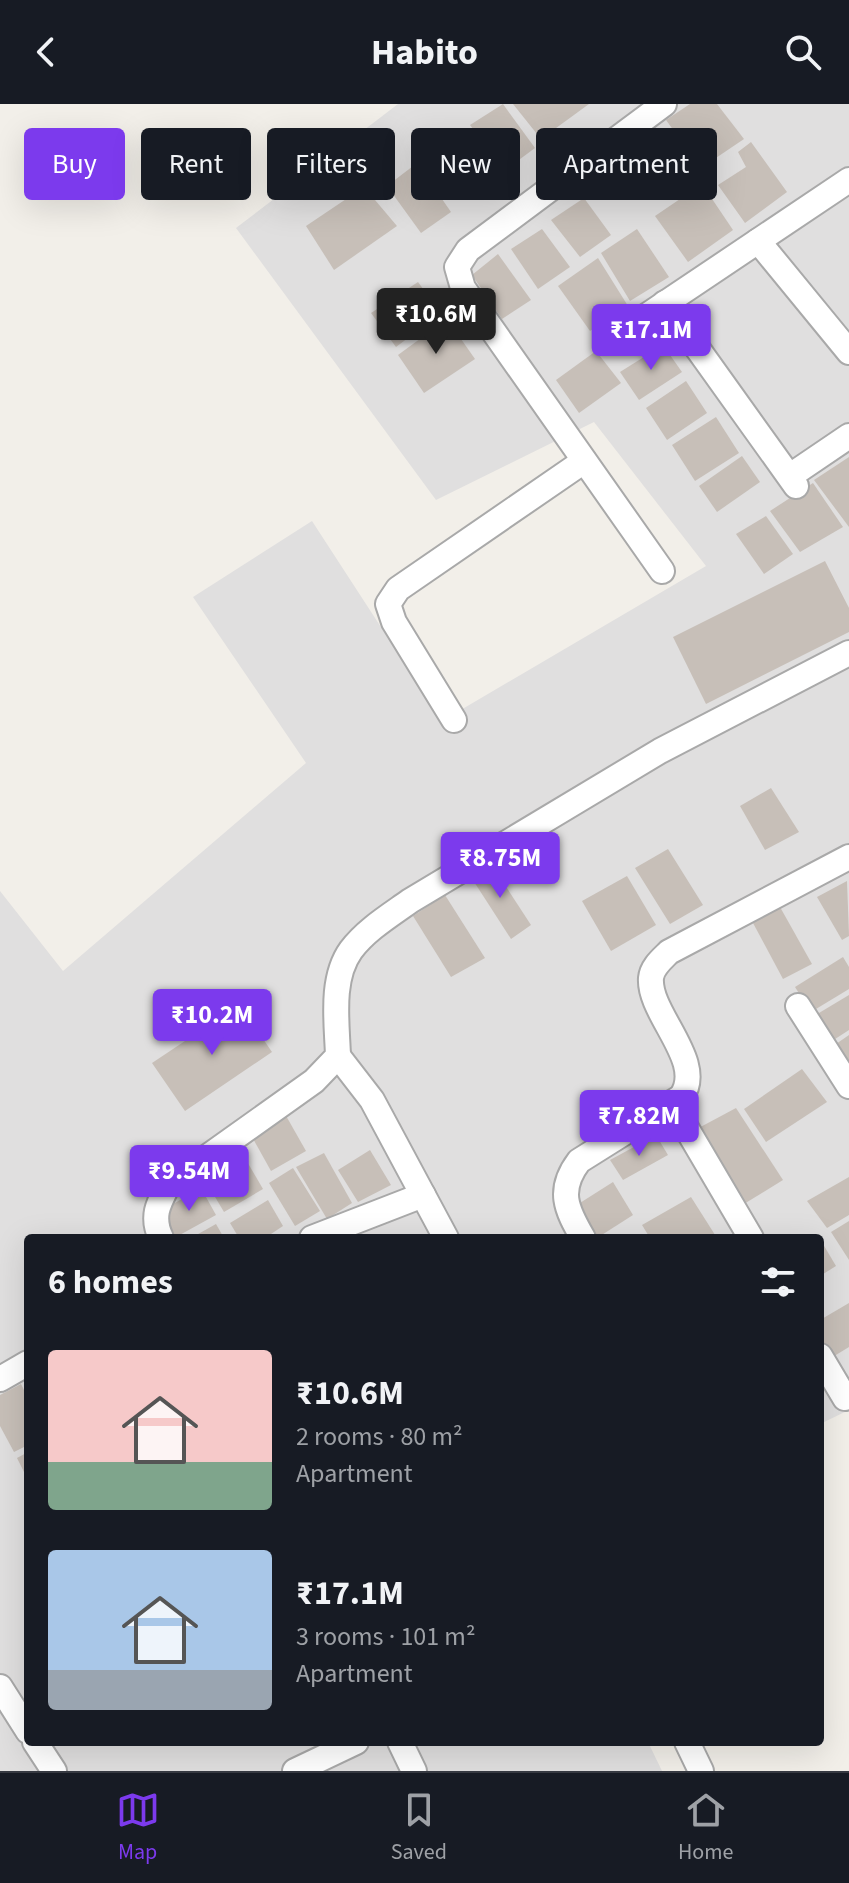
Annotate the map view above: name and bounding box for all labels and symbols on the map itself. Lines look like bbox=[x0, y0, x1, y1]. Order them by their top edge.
pin: ₹10.6M bbox=[371, 288, 501, 356]
pin: ₹17.1M bbox=[586, 304, 716, 372]
pin: ₹8.75M bbox=[435, 832, 565, 900]
pin: ₹10.2M bbox=[147, 989, 277, 1057]
pin: ₹7.82M bbox=[574, 1090, 704, 1158]
pin: ₹9.54M bbox=[124, 1145, 254, 1213]

